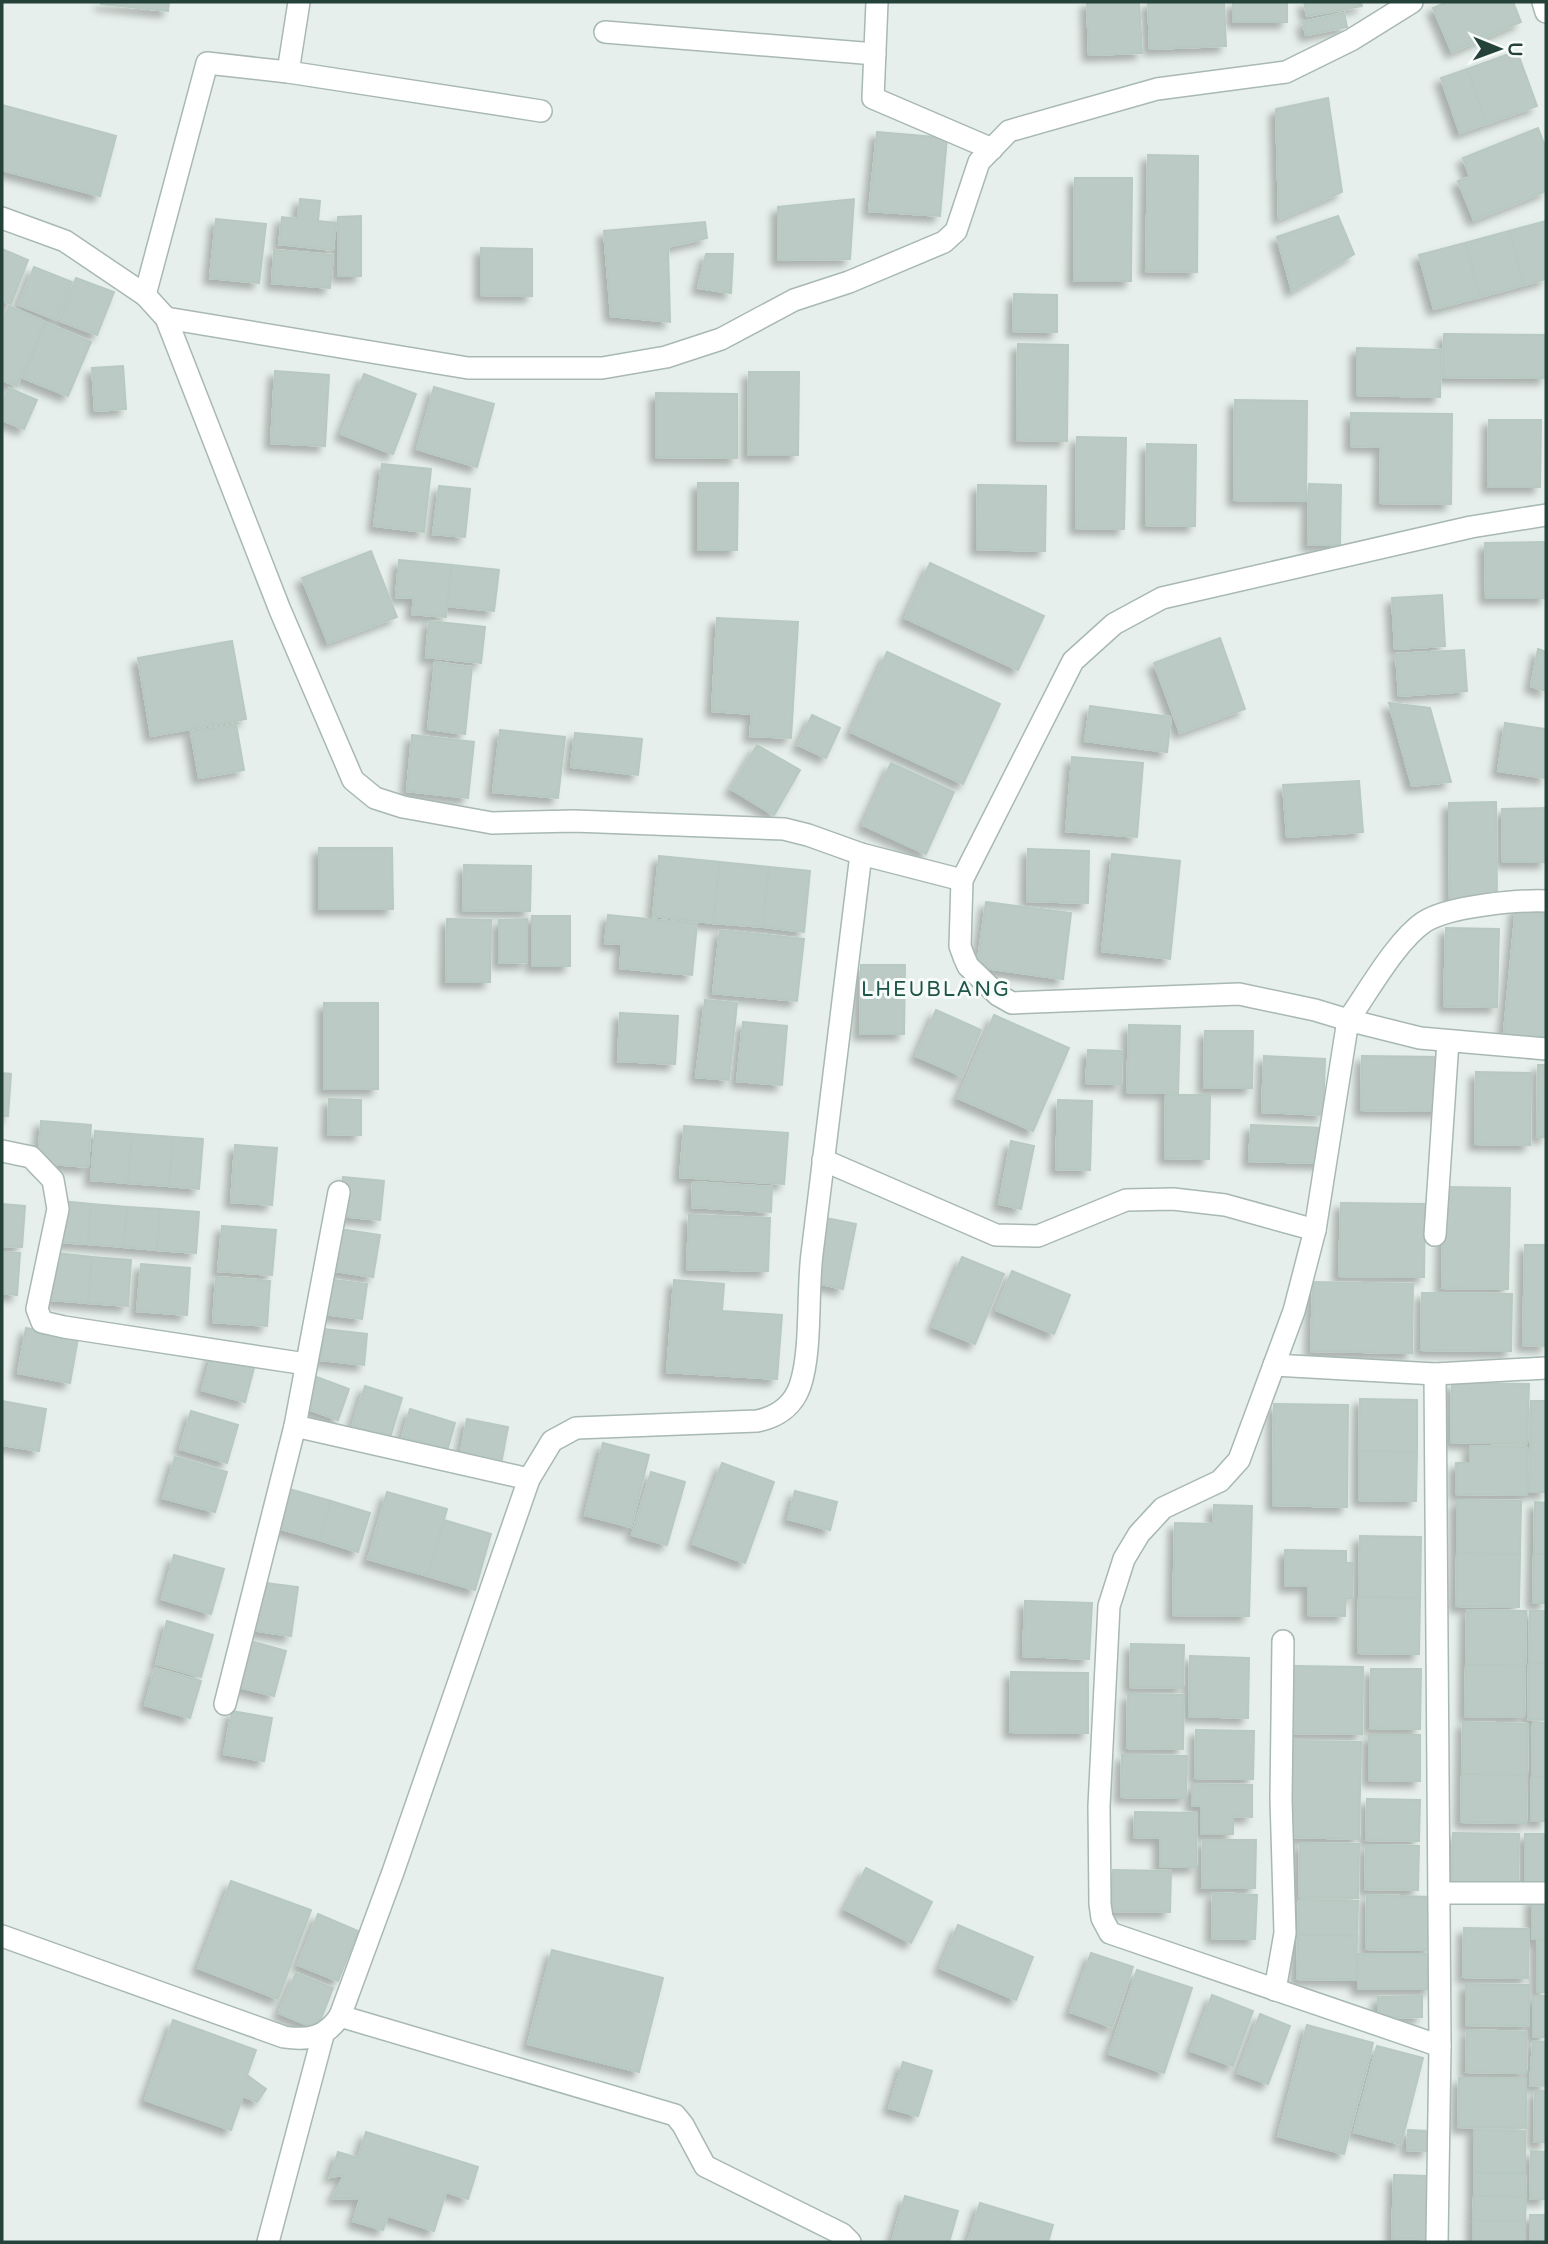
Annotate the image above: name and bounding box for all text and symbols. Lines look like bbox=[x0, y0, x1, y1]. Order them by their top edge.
north arrow bbox=[1464, 14, 1534, 84]
text: U bbox=[1504, 42, 1526, 57]
district label: LHEUBLANG bbox=[861, 977, 1011, 1002]

